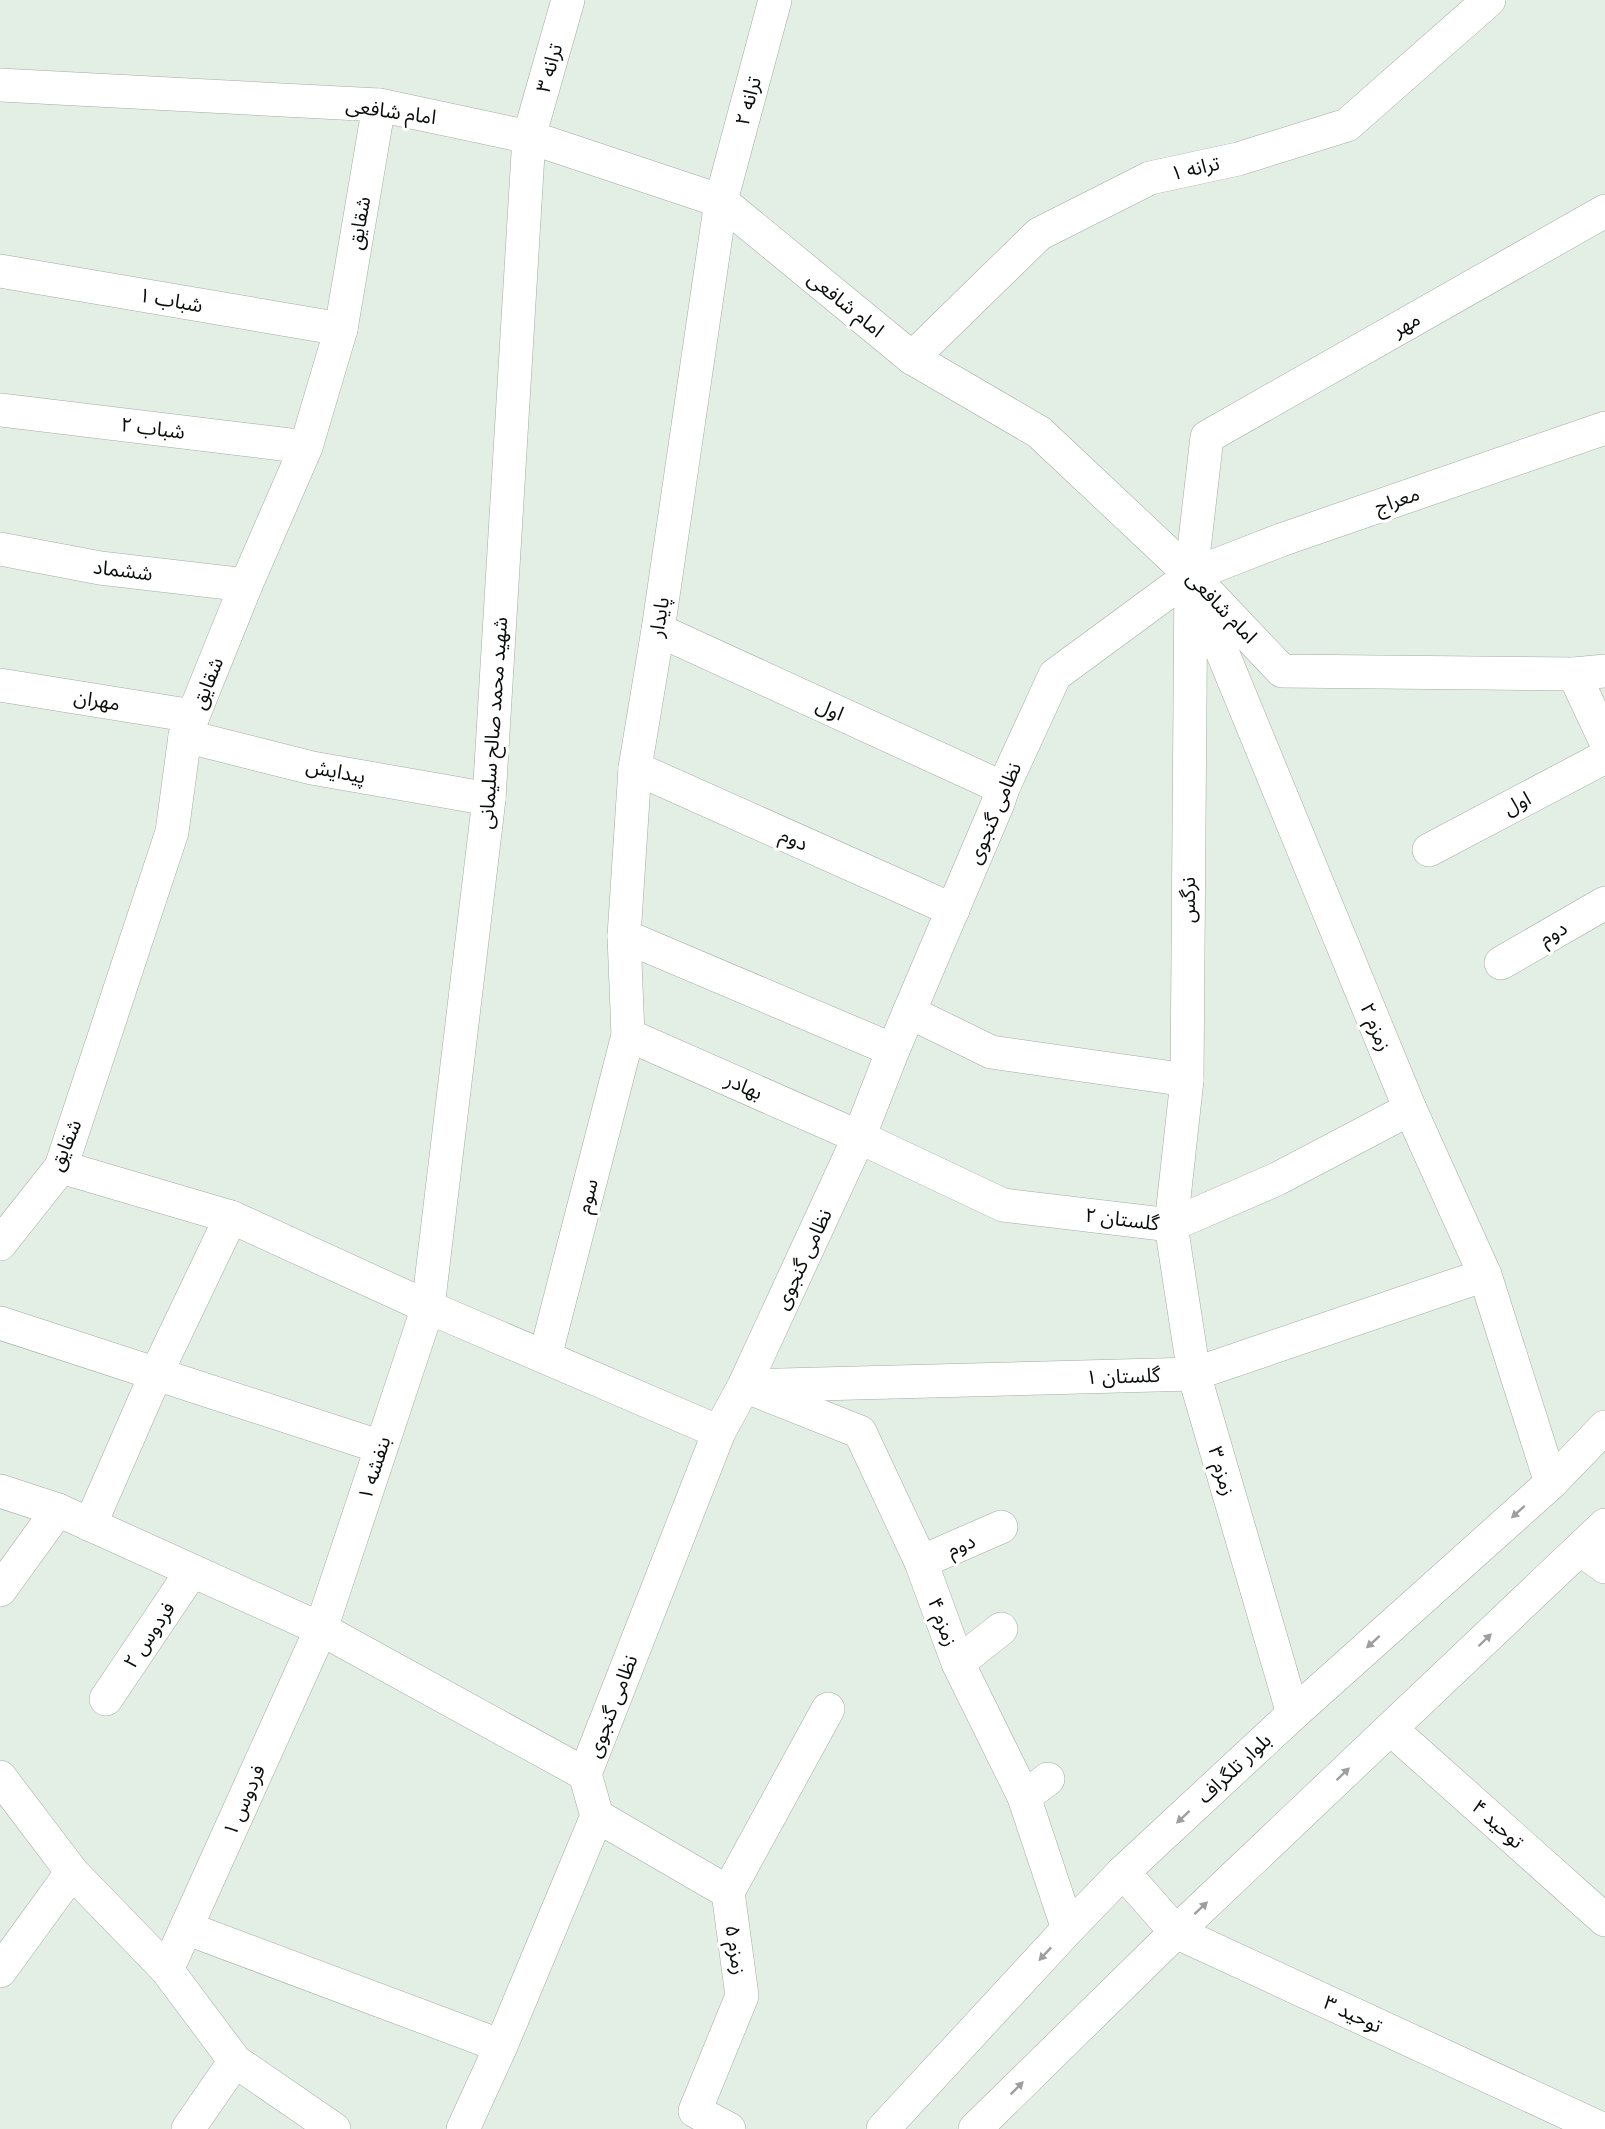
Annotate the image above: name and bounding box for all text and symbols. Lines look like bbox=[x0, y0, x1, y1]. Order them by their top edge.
street label: ترانه ۳ bbox=[529, 40, 568, 95]
street label: ترانه ۲ bbox=[728, 73, 767, 128]
street label: امام شافعی bbox=[344, 91, 438, 132]
street label: ترانه ۱ bbox=[1168, 149, 1222, 186]
street label: شقایق bbox=[341, 194, 376, 252]
street label: امام شافعی bbox=[801, 264, 890, 344]
street label: شباب ۱ bbox=[137, 281, 205, 318]
street label: مهر bbox=[1386, 305, 1425, 343]
street label: شباب ۲ bbox=[119, 410, 187, 445]
street label: معراج bbox=[1371, 479, 1424, 522]
street label: ششماد bbox=[92, 552, 154, 587]
street label: امام شافعی bbox=[1180, 564, 1264, 650]
street label: پایدار bbox=[642, 595, 675, 640]
street label: شهید محمد صالح سلیمانی bbox=[472, 616, 515, 830]
street label: شقایق bbox=[184, 653, 229, 713]
street label: مهران bbox=[72, 683, 122, 716]
street label: اول bbox=[812, 691, 848, 726]
street label: پیدایش bbox=[304, 752, 368, 790]
street label: نظامی گنجوی bbox=[960, 758, 1027, 868]
street label: اول bbox=[1498, 784, 1535, 821]
street label: دوم bbox=[775, 820, 813, 858]
street label: نرگس bbox=[1174, 877, 1201, 923]
street label: دوم bbox=[1534, 914, 1573, 953]
street label: زمزم ۲ bbox=[1353, 999, 1398, 1056]
street label: بهادر bbox=[720, 1065, 767, 1106]
street label: شقایق bbox=[42, 1115, 87, 1175]
street label: سوم bbox=[569, 1176, 606, 1217]
street label: گلستان ۲ bbox=[1083, 1201, 1161, 1237]
street label: نظامی گنجوی bbox=[767, 1204, 838, 1313]
street label: گلستان ۱ bbox=[1085, 1361, 1161, 1390]
street label: بنفشه ۱ bbox=[351, 1433, 396, 1503]
street label: زمزم ۳ bbox=[1201, 1443, 1242, 1499]
one-way arrow bbox=[1511, 1505, 1526, 1519]
street label: دوم bbox=[943, 1527, 980, 1564]
street label: زمزم ۴ bbox=[920, 1594, 965, 1651]
street label: فردوس ۲ bbox=[116, 1596, 181, 1673]
one-way arrow bbox=[1477, 1633, 1491, 1647]
one-way arrow bbox=[1366, 1635, 1381, 1648]
street label: نظامی گنجوی bbox=[580, 1651, 643, 1761]
street label: بلوار تلگراف bbox=[1191, 1726, 1276, 1809]
street label: فردوس ۱ bbox=[216, 1760, 271, 1840]
one-way arrow bbox=[1336, 1767, 1351, 1781]
street label: توحید ۴ bbox=[1466, 1793, 1530, 1854]
one-way arrow bbox=[1176, 1809, 1190, 1823]
one-way arrow bbox=[1194, 1901, 1208, 1915]
street label: زمزم ۵ bbox=[718, 1923, 753, 1977]
one-way arrow bbox=[1039, 1946, 1052, 1961]
street label: توحید ۳ bbox=[1320, 1988, 1387, 2039]
one-way arrow bbox=[1009, 2081, 1024, 2095]

